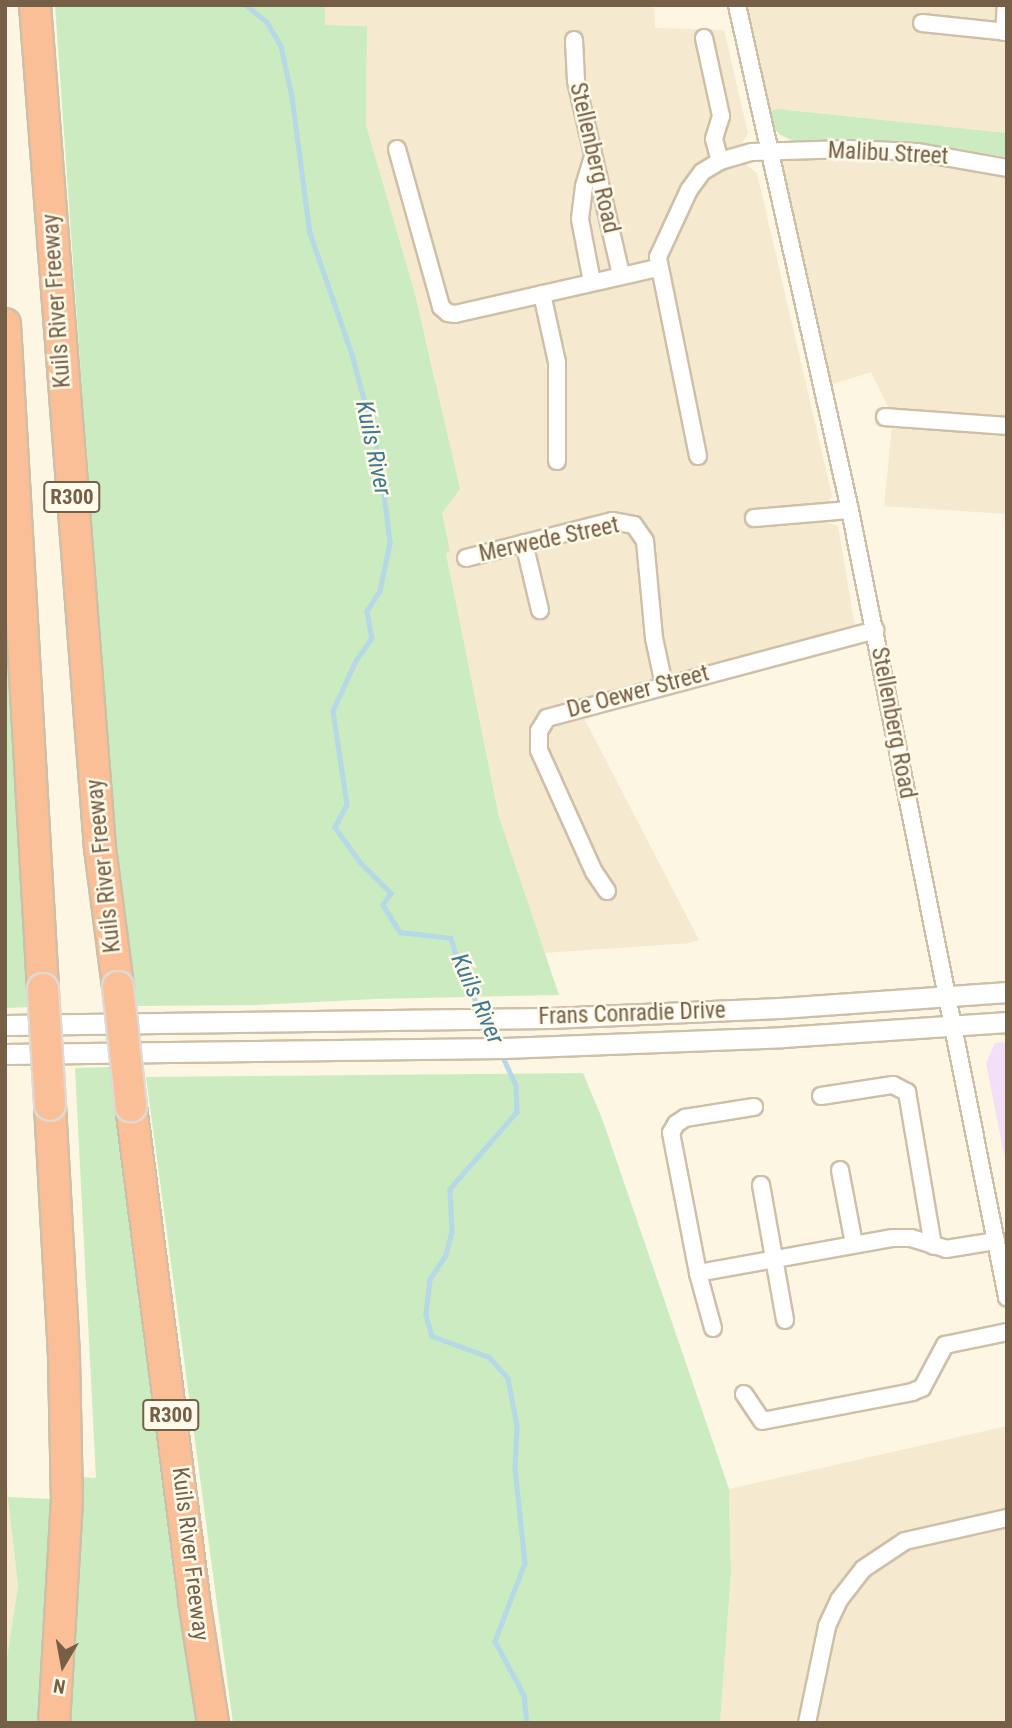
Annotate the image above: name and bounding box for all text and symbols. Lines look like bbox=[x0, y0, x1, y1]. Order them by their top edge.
street label: Stellenberg Road bbox=[563, 80, 625, 236]
street label: Malibu Street bbox=[827, 137, 949, 171]
street label: Kuils River Freeway bbox=[37, 213, 77, 389]
water label: Kuils River bbox=[349, 398, 397, 498]
road number: R300 bbox=[42, 480, 102, 514]
street label: Merwede Street bbox=[476, 512, 622, 568]
street label: Stellenberg Road bbox=[865, 645, 921, 801]
street label: De Oewer Street bbox=[564, 660, 712, 724]
street label: Kuils River Freeway bbox=[81, 778, 127, 954]
water label: Kuils River bbox=[444, 949, 510, 1049]
street label: Frans Conradie Drive bbox=[538, 997, 726, 1031]
road number: R300 bbox=[141, 1398, 201, 1432]
street label: Kuils River Freeway bbox=[166, 1466, 214, 1642]
north arrow bbox=[28, 1630, 98, 1700]
text: N bbox=[52, 1674, 67, 1699]

